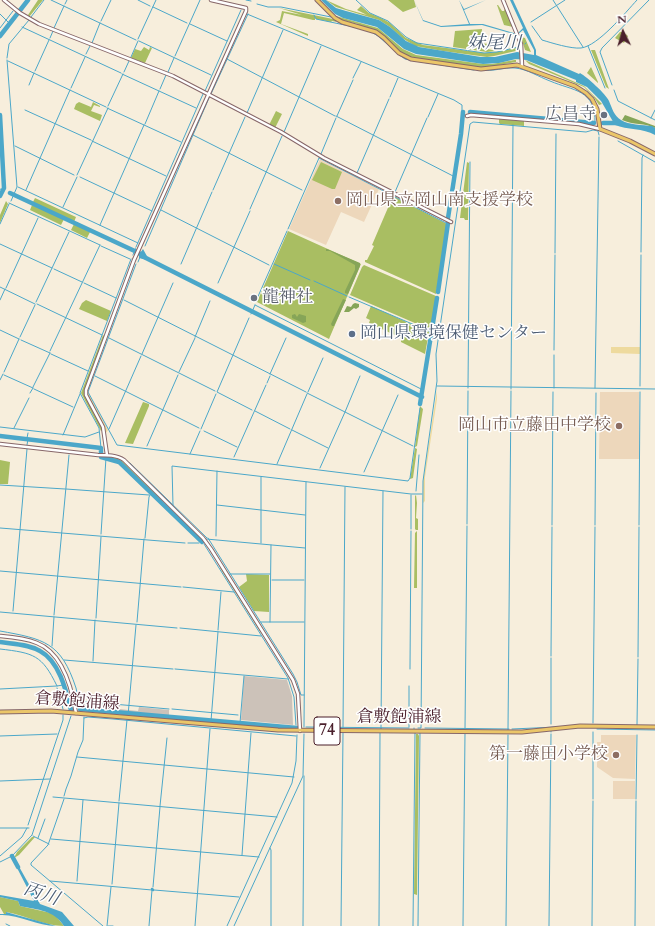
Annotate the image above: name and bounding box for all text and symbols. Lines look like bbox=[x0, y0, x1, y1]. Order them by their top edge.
north arrow bbox=[603, 12, 643, 52]
text: N bbox=[616, 12, 627, 27]
water label: 妹尾川 bbox=[467, 33, 521, 55]
place label: 広昌寺 bbox=[545, 105, 596, 125]
marker: 広昌寺 bbox=[599, 110, 609, 120]
place label: 岡山県立岡山南支援学校 bbox=[346, 191, 533, 211]
marker: 岡山県立岡山南支援学校 bbox=[333, 196, 343, 206]
place label: 龍神社 bbox=[262, 288, 313, 308]
marker: 龍神社 bbox=[249, 293, 259, 303]
place label: 岡山県環境保健センター bbox=[360, 324, 547, 344]
marker: 岡山県環境保健センター bbox=[347, 329, 357, 339]
place label: 岡山市立藤田中学校 bbox=[458, 416, 611, 436]
marker: 岡山市立藤田中学校 bbox=[614, 421, 624, 431]
street label: 倉敷飽浦線 bbox=[34, 689, 120, 715]
street label: 倉敷飽浦線 bbox=[357, 708, 441, 728]
road number: 74 bbox=[314, 717, 340, 745]
place label: 第一藤田小学校 bbox=[489, 745, 608, 765]
marker: 第一藤田小学校 bbox=[611, 750, 621, 760]
water label: 丙川 bbox=[20, 879, 62, 911]

